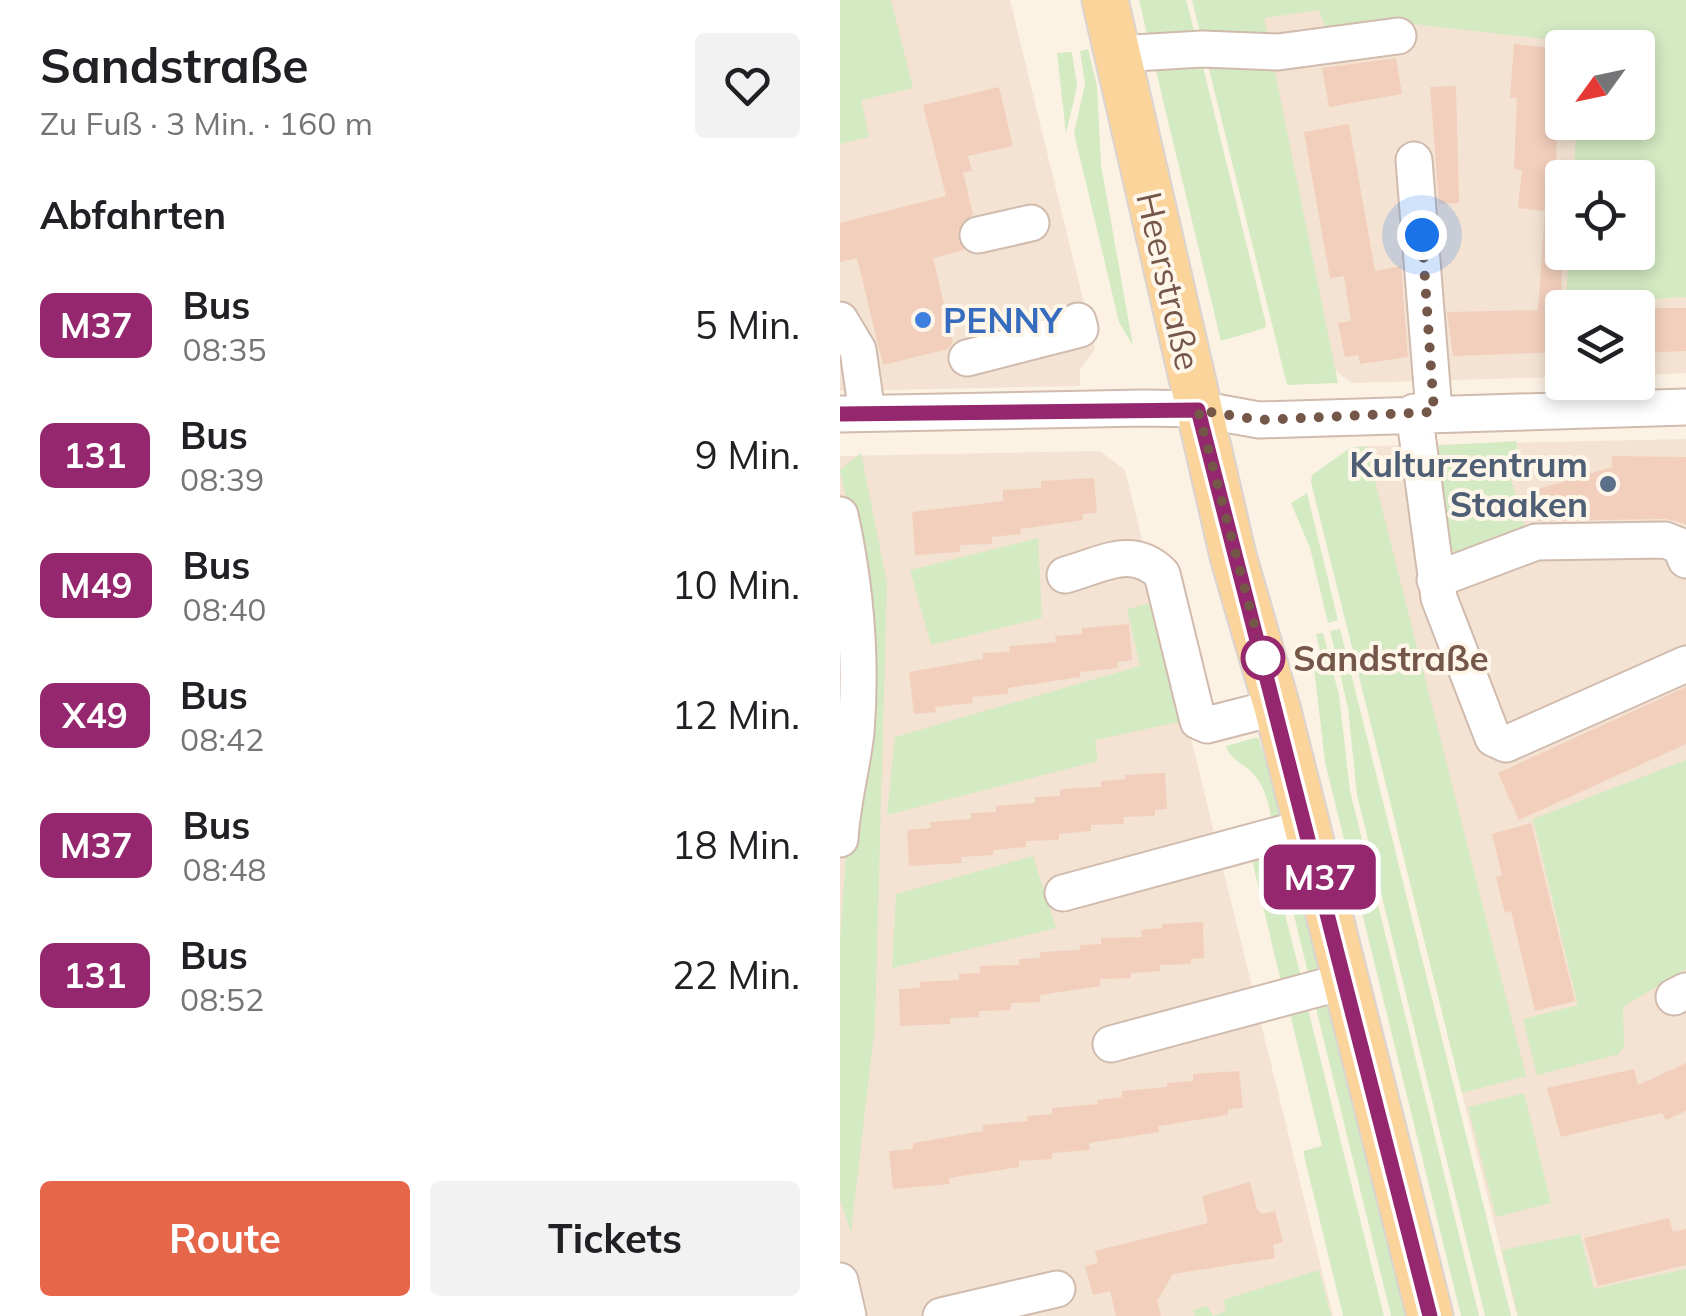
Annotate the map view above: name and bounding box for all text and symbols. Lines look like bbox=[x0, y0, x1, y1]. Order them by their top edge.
north arrow bbox=[1545, 30, 1655, 140]
map controls bbox=[1545, 30, 1655, 400]
button: heart bbox=[695, 33, 800, 138]
text: Sandstraße bbox=[40, 35, 308, 95]
text: Zu Fuß · 3 Min. · 160 m bbox=[40, 103, 373, 143]
button: locate bbox=[1545, 160, 1655, 270]
street label: Heerstraße bbox=[1127, 188, 1211, 374]
text: Abfahrten bbox=[40, 191, 226, 239]
your location bbox=[1397, 210, 1447, 260]
text: Bus bbox=[182, 281, 250, 329]
button: layers bbox=[1545, 290, 1655, 400]
place label: PENNY bbox=[943, 298, 1063, 342]
text: 5 Min. bbox=[695, 301, 800, 349]
text: M37 bbox=[60, 303, 132, 347]
marker: PENNY bbox=[912, 309, 934, 331]
text: 08:35 bbox=[182, 329, 267, 369]
text: Bus bbox=[180, 411, 248, 459]
text: 9 Min. bbox=[695, 431, 800, 479]
text: 131 bbox=[63, 433, 127, 477]
place label: Kulturzentrum Staaken bbox=[1349, 442, 1588, 526]
text: 08:39 bbox=[180, 459, 264, 499]
marker: Kulturzentrum Staaken bbox=[1597, 473, 1619, 495]
text: Bus bbox=[182, 541, 250, 589]
text: 10 Min. bbox=[672, 561, 800, 609]
text: M49 bbox=[60, 563, 132, 607]
text: 08:40 bbox=[182, 589, 267, 629]
place label: Sandstraße bbox=[1293, 636, 1489, 680]
marker: Sandstraße bbox=[1242, 637, 1284, 679]
text: Bus bbox=[180, 671, 248, 719]
text: 12 Min. bbox=[672, 691, 800, 739]
text: X49 bbox=[62, 693, 128, 737]
text: 08:42 bbox=[180, 719, 264, 759]
text: Bus bbox=[182, 801, 250, 849]
text: 18 Min. bbox=[672, 821, 800, 869]
text: M37 bbox=[60, 823, 132, 867]
line badge: M37 bbox=[1262, 844, 1378, 910]
text: 08:48 bbox=[182, 849, 267, 889]
text: M37 bbox=[1284, 855, 1356, 899]
text: Bus bbox=[180, 931, 248, 979]
text: 22 Min. bbox=[672, 951, 800, 999]
text: 131 bbox=[63, 953, 127, 997]
text: 08:52 bbox=[180, 979, 264, 1019]
button: Route bbox=[40, 1181, 410, 1296]
button: Tickets bbox=[430, 1181, 800, 1296]

